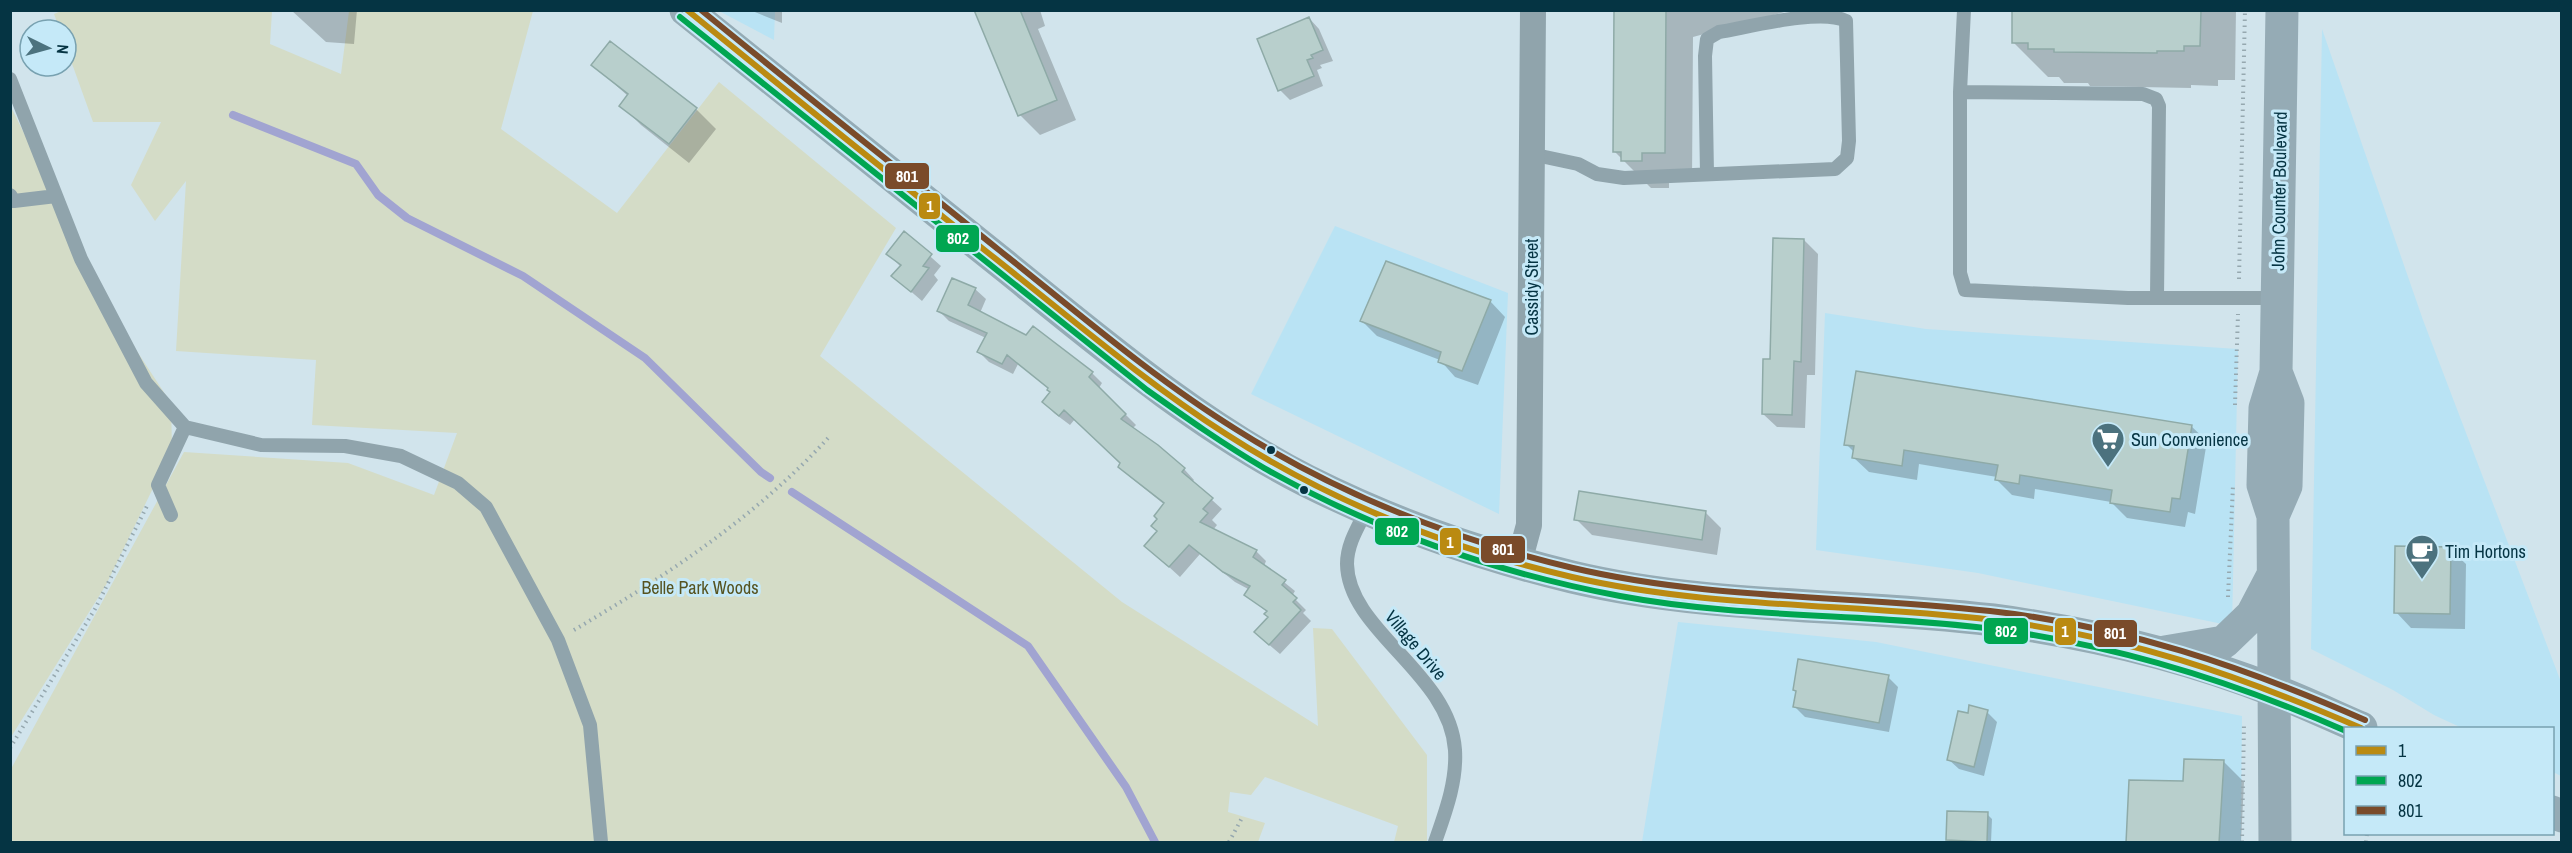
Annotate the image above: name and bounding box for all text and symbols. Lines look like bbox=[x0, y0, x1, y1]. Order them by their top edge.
north arrow bbox=[18, 18, 78, 78]
text: N bbox=[52, 44, 74, 55]
street label: John Counter Boulevard bbox=[2265, 111, 2293, 271]
line badge: 801 bbox=[884, 162, 930, 190]
text: 801 bbox=[896, 165, 919, 187]
line badge: 1 bbox=[918, 192, 941, 220]
text: 1 bbox=[926, 195, 934, 217]
line badge: 802 bbox=[935, 224, 980, 253]
text: 802 bbox=[947, 227, 969, 249]
street label: Cassidy Street bbox=[1519, 239, 1544, 335]
supermarket icon: Sun Convenience bbox=[2090, 421, 2126, 468]
place label: Sun Convenience bbox=[2131, 427, 2248, 452]
unlabelled marker bbox=[1265, 444, 1277, 456]
unlabelled marker bbox=[1298, 484, 1310, 496]
line badge: 802 bbox=[1374, 517, 1420, 546]
text: 802 bbox=[1386, 520, 1408, 542]
line badge: 1 bbox=[1439, 527, 1462, 556]
text: 1 bbox=[1446, 531, 1454, 553]
cafe icon: Tim Hortons bbox=[2404, 533, 2440, 580]
line badge: 801 bbox=[1480, 535, 1526, 564]
text: 801 bbox=[1492, 538, 1515, 560]
place label: Tim Hortons bbox=[2445, 539, 2526, 564]
park label: Belle Park Woods bbox=[641, 575, 759, 600]
street label: Village Drive bbox=[1379, 605, 1453, 685]
line badge: 802 bbox=[1983, 617, 2029, 645]
line badge: 1 bbox=[2054, 617, 2077, 646]
line badge: 801 bbox=[2093, 619, 2138, 648]
text: 802 bbox=[1995, 620, 2017, 642]
text: 1 bbox=[2061, 620, 2069, 642]
text: 801 bbox=[2104, 622, 2127, 644]
legend bbox=[2344, 727, 2554, 835]
text: 1 bbox=[2398, 738, 2407, 763]
text: 802 bbox=[2398, 768, 2423, 793]
text: 801 bbox=[2398, 798, 2423, 823]

